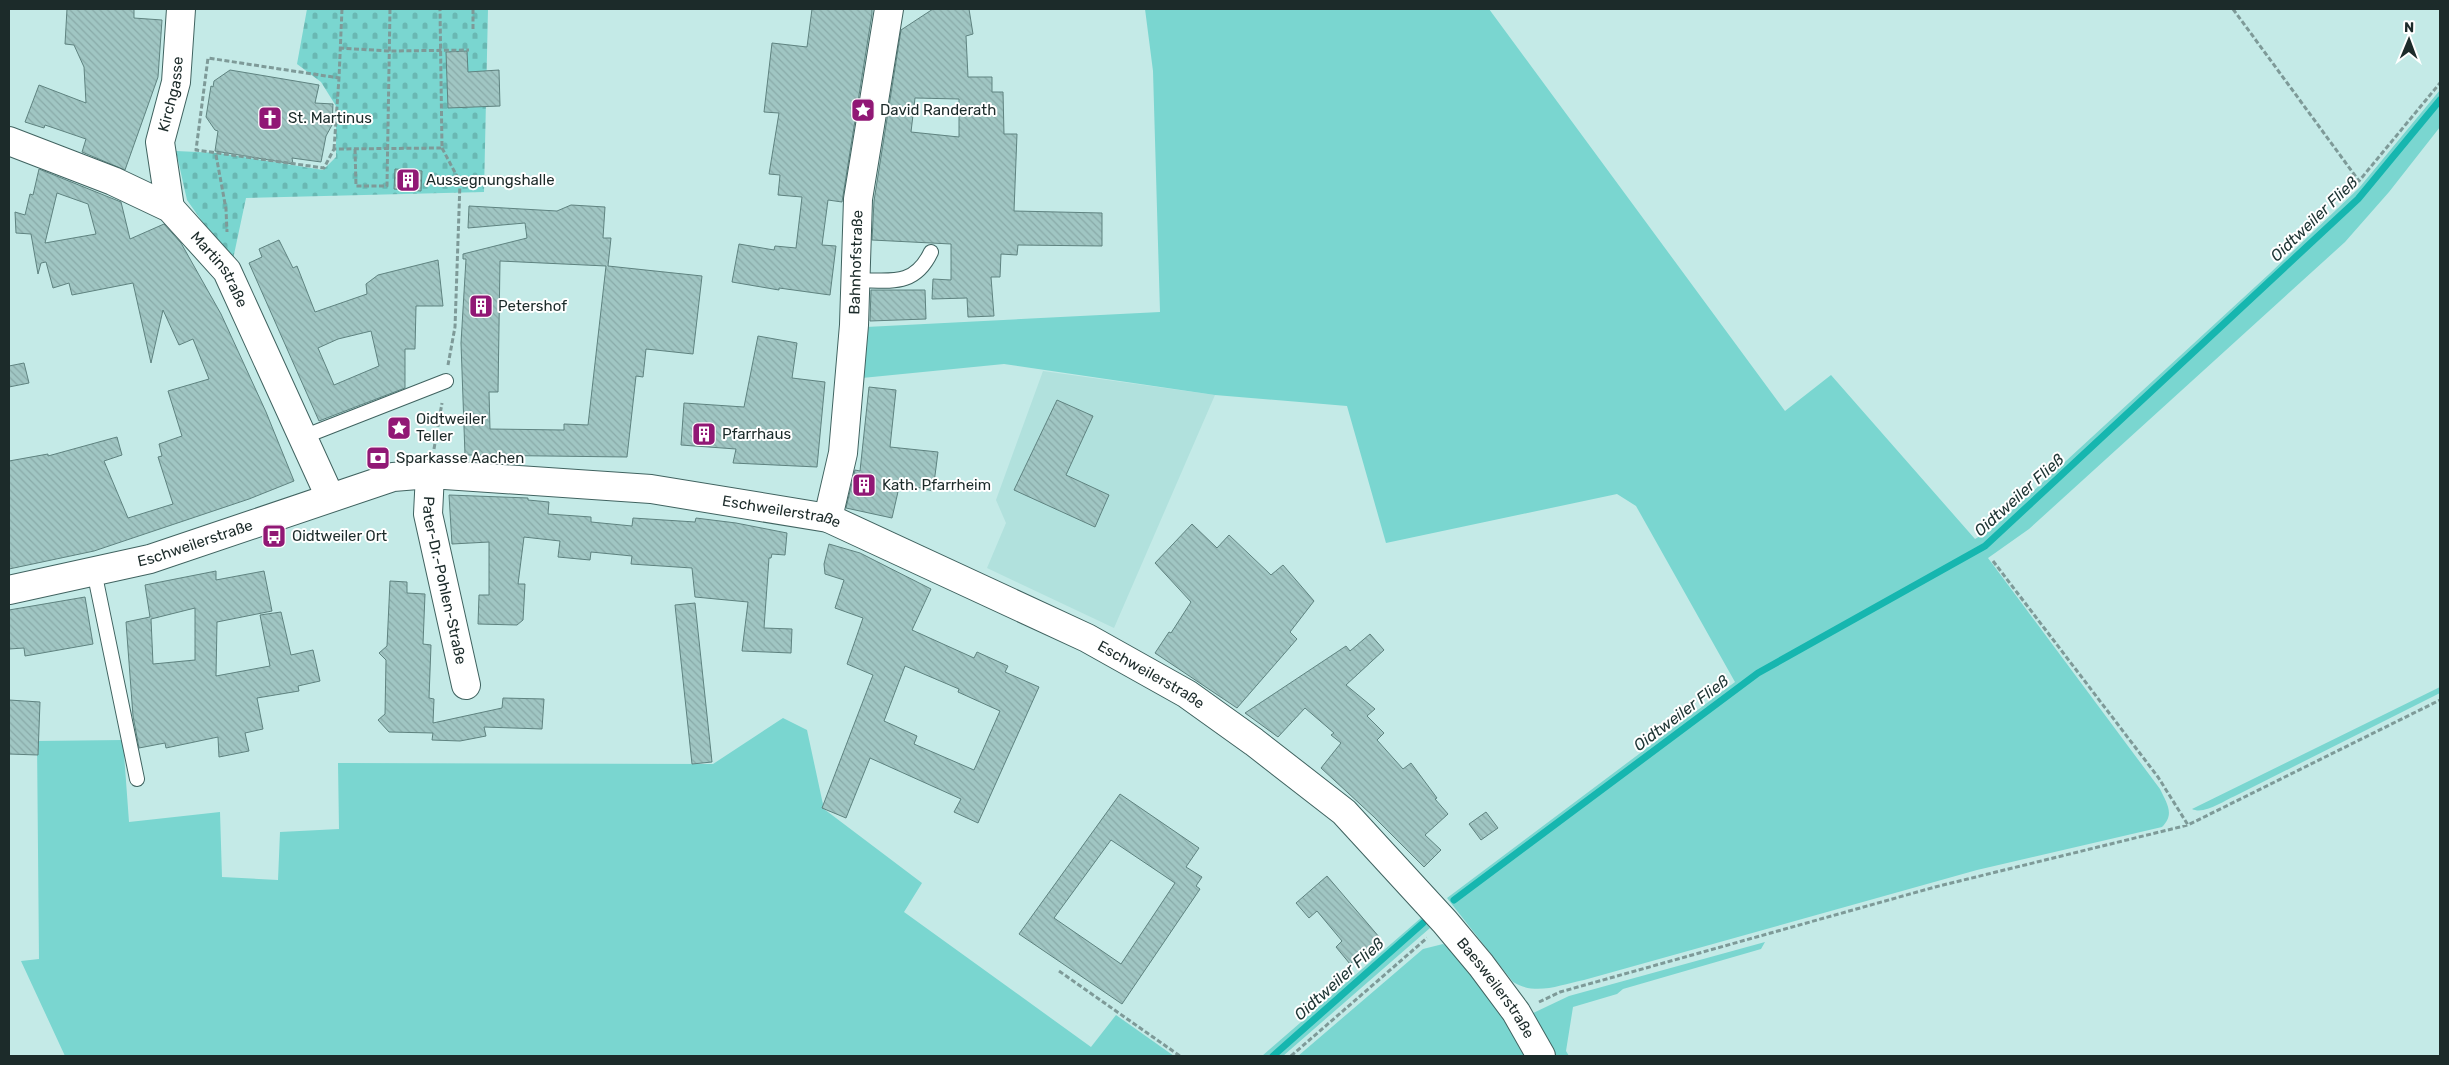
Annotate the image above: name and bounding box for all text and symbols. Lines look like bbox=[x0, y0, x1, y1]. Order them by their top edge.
north arrow bbox=[2384, 15, 2434, 65]
text: N bbox=[2404, 19, 2414, 36]
street label: Kirchgasse bbox=[154, 56, 187, 134]
place icon: David Randerath bbox=[850, 97, 876, 123]
place label: David Randerath bbox=[880, 101, 996, 119]
church icon: St. Martinus bbox=[257, 105, 283, 131]
place label: St. Martinus bbox=[288, 109, 372, 127]
building icon: Aussegnungshalle bbox=[395, 167, 421, 193]
place label: Aussegnungshalle bbox=[426, 171, 555, 189]
water label: Oidtweiler Fließ bbox=[2266, 172, 2362, 265]
street label: Bahnhofstraße bbox=[845, 210, 867, 315]
street label: Martinstraße bbox=[187, 228, 251, 310]
building icon: Petershof bbox=[468, 293, 494, 319]
place label: Petershof bbox=[498, 297, 567, 315]
place label: Oidtweiler Teller bbox=[416, 410, 486, 445]
place icon: Oidtweiler Teller bbox=[386, 415, 412, 441]
building icon: Pfarrhaus bbox=[691, 421, 717, 447]
place label: Pfarrhaus bbox=[722, 425, 791, 443]
bank icon: Sparkasse Aachen bbox=[365, 445, 391, 471]
place label: Sparkasse Aachen bbox=[396, 449, 524, 467]
water label: Oidtweiler Fließ bbox=[1970, 449, 2068, 540]
building icon: Kath. Pfarrheim bbox=[851, 472, 877, 498]
place label: Kath. Pfarrheim bbox=[882, 476, 991, 494]
street label: Eschweilerstraße bbox=[721, 492, 844, 532]
street label: Pater-Dr.-Pohlen-Straße bbox=[419, 496, 470, 666]
street label: Eschweilerstraße bbox=[136, 516, 255, 570]
bus stop icon: Oidtweiler Ort bbox=[261, 523, 287, 549]
place label: Oidtweiler Ort bbox=[292, 527, 387, 545]
street label: Eschweilerstraße bbox=[1094, 637, 1208, 713]
water label: Oidtweiler Fließ bbox=[1630, 671, 1733, 755]
water label: Oidtweiler Fließ bbox=[1290, 933, 1388, 1024]
street label: Baesweilerstraße bbox=[1453, 934, 1538, 1042]

